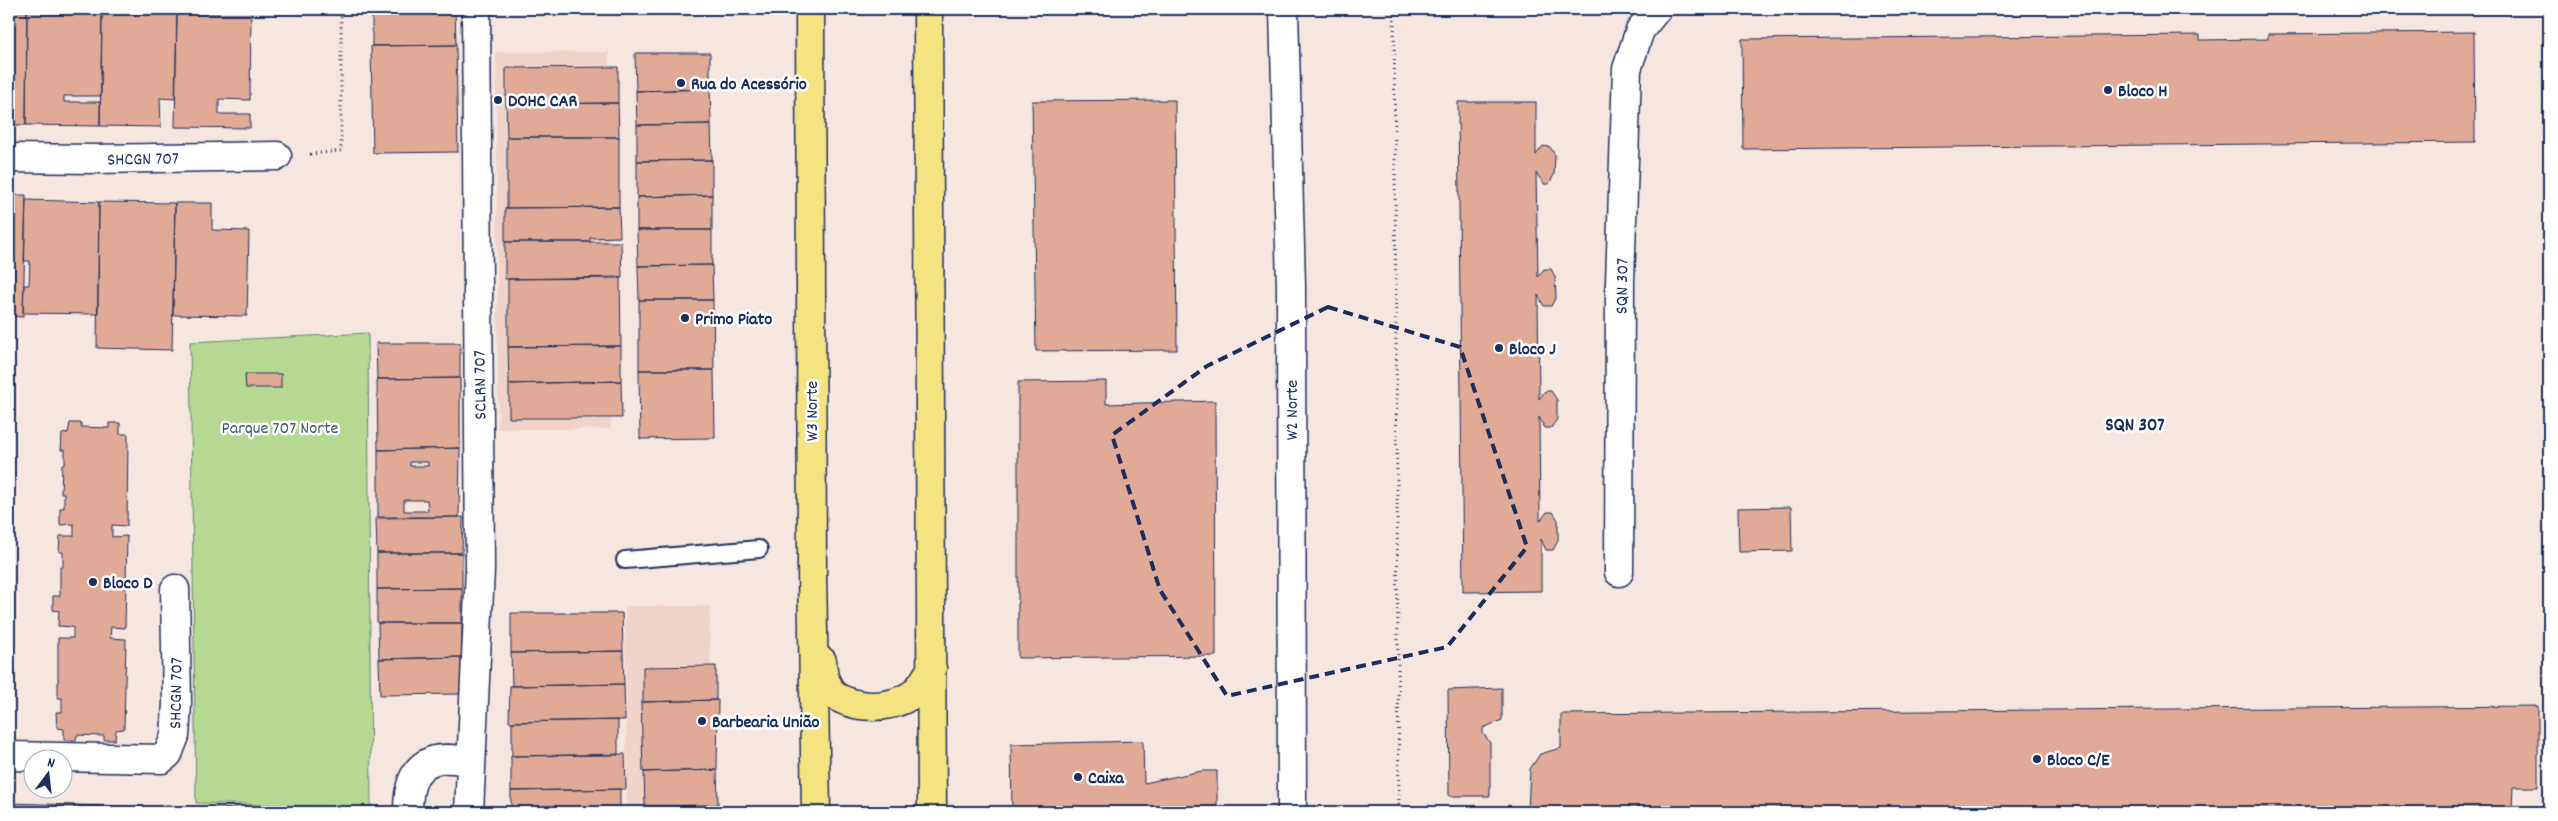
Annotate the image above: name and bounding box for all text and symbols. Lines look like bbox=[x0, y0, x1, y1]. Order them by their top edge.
place label: Rua do Acessório bbox=[691, 73, 807, 98]
marker: Rua do Acessório bbox=[675, 77, 687, 89]
place label: Bloco H bbox=[2118, 80, 2167, 105]
marker: Bloco H bbox=[2102, 84, 2114, 96]
place label: DOHC CAR bbox=[508, 90, 578, 115]
marker: DOHC CAR bbox=[492, 94, 504, 106]
street label: SHCGN 707 bbox=[107, 147, 179, 174]
street label: SQN 307 bbox=[1611, 258, 1636, 314]
place label: Primo Piato bbox=[695, 308, 772, 333]
marker: Primo Piato bbox=[679, 312, 691, 324]
place label: Bloco J bbox=[1509, 338, 1556, 363]
marker: Bloco J bbox=[1493, 342, 1505, 354]
street label: SCLRN 707 bbox=[468, 350, 495, 420]
street label: W2 Norte bbox=[1281, 380, 1306, 440]
street label: W3 Norte bbox=[801, 381, 826, 441]
district label: SQN 307 bbox=[2105, 413, 2165, 440]
park label: Parque 707 Norte bbox=[222, 417, 339, 442]
place label: Bloco D bbox=[103, 572, 153, 597]
marker: Bloco D bbox=[87, 576, 99, 588]
street label: SHCGN 707 bbox=[164, 657, 191, 729]
place label: Barbearia União bbox=[712, 711, 820, 736]
marker: Barbearia União bbox=[696, 715, 708, 727]
north arrow bbox=[22, 748, 72, 798]
place label: Bloco C/E bbox=[2047, 749, 2110, 774]
text: N bbox=[45, 753, 57, 774]
marker: Bloco C/E bbox=[2031, 753, 2043, 765]
place label: Caixa bbox=[1088, 767, 1124, 792]
marker: Caixa bbox=[1072, 771, 1084, 783]

